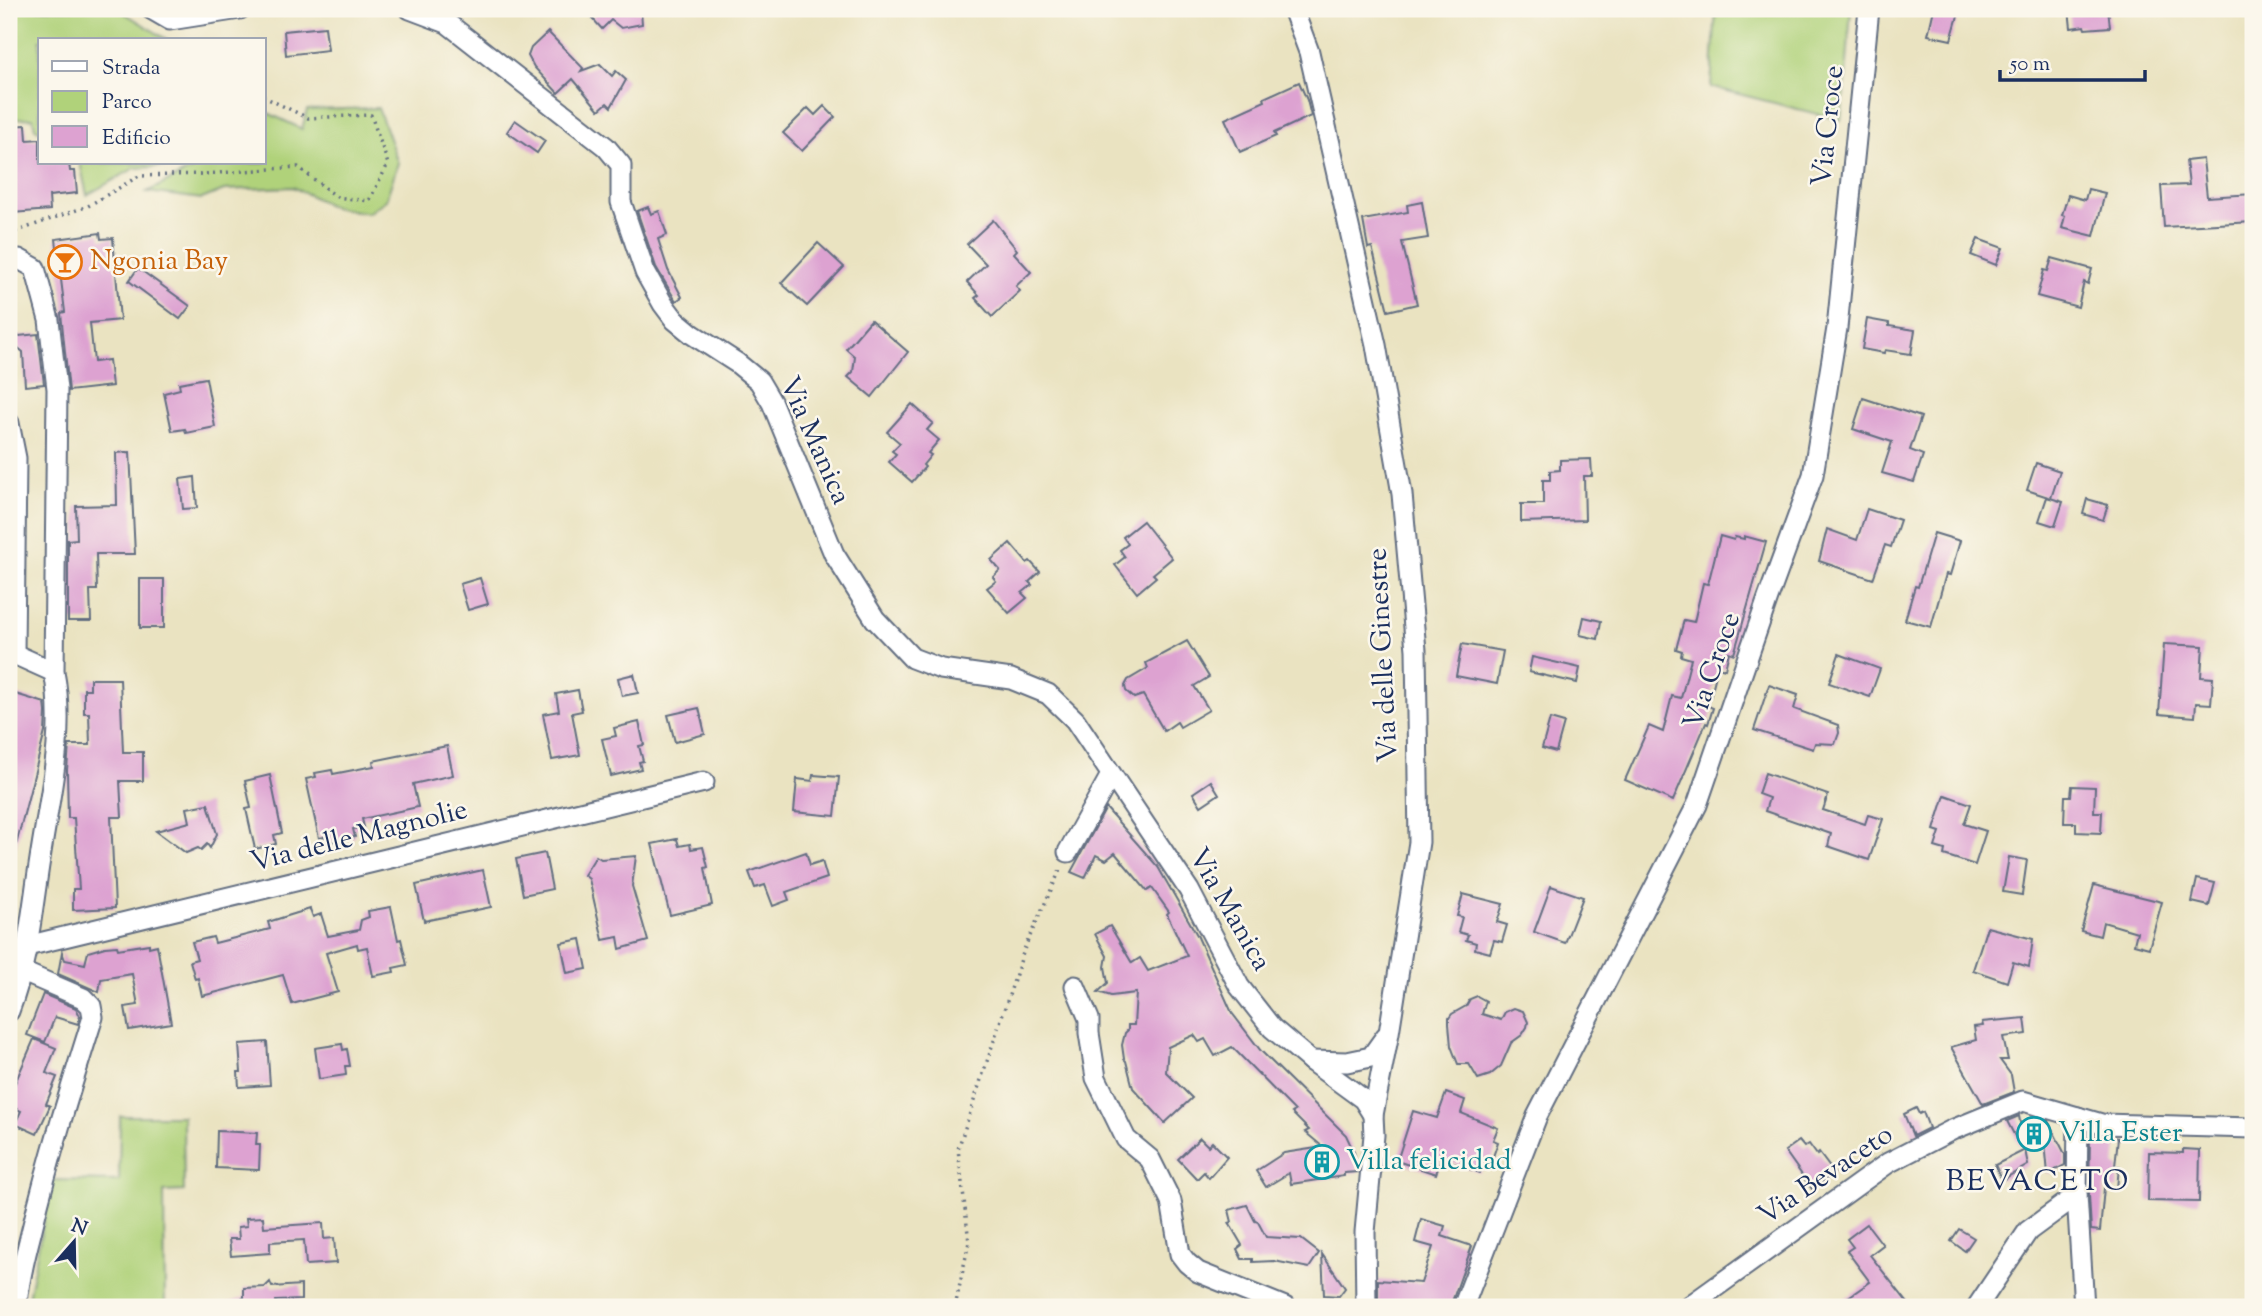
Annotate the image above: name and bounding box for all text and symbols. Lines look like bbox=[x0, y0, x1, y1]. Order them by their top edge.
legend bbox=[38, 38, 266, 164]
scale bar bbox=[2000, 38, 2145, 82]
text: 50 m bbox=[2009, 50, 2050, 80]
text: Strada bbox=[102, 54, 161, 84]
street label: Via Croce bbox=[1803, 64, 1855, 188]
text: Parco bbox=[102, 88, 152, 118]
text: Edificio bbox=[102, 124, 171, 154]
place label: Ngonia Bay bbox=[90, 242, 228, 282]
bar icon: Ngonia Bay bbox=[46, 243, 84, 281]
street label: Via Manica bbox=[768, 371, 860, 511]
street label: Via delle Ginestre bbox=[1358, 547, 1410, 763]
street label: Via Croce bbox=[1674, 607, 1752, 735]
street label: Via delle Magnolie bbox=[246, 791, 472, 883]
street label: Via Manica bbox=[1178, 841, 1280, 979]
place label: Villa Ester bbox=[2058, 1114, 2183, 1154]
building icon: Villa Ester bbox=[2015, 1115, 2053, 1153]
street label: Via Bevaceto bbox=[1750, 1116, 1902, 1236]
place label: Villa felicidad bbox=[1346, 1142, 1512, 1182]
building icon: Villa felicidad bbox=[1303, 1143, 1341, 1181]
district label: BEVACETO bbox=[1946, 1161, 2130, 1204]
north arrow bbox=[38, 1208, 108, 1278]
text: N bbox=[67, 1213, 91, 1244]

